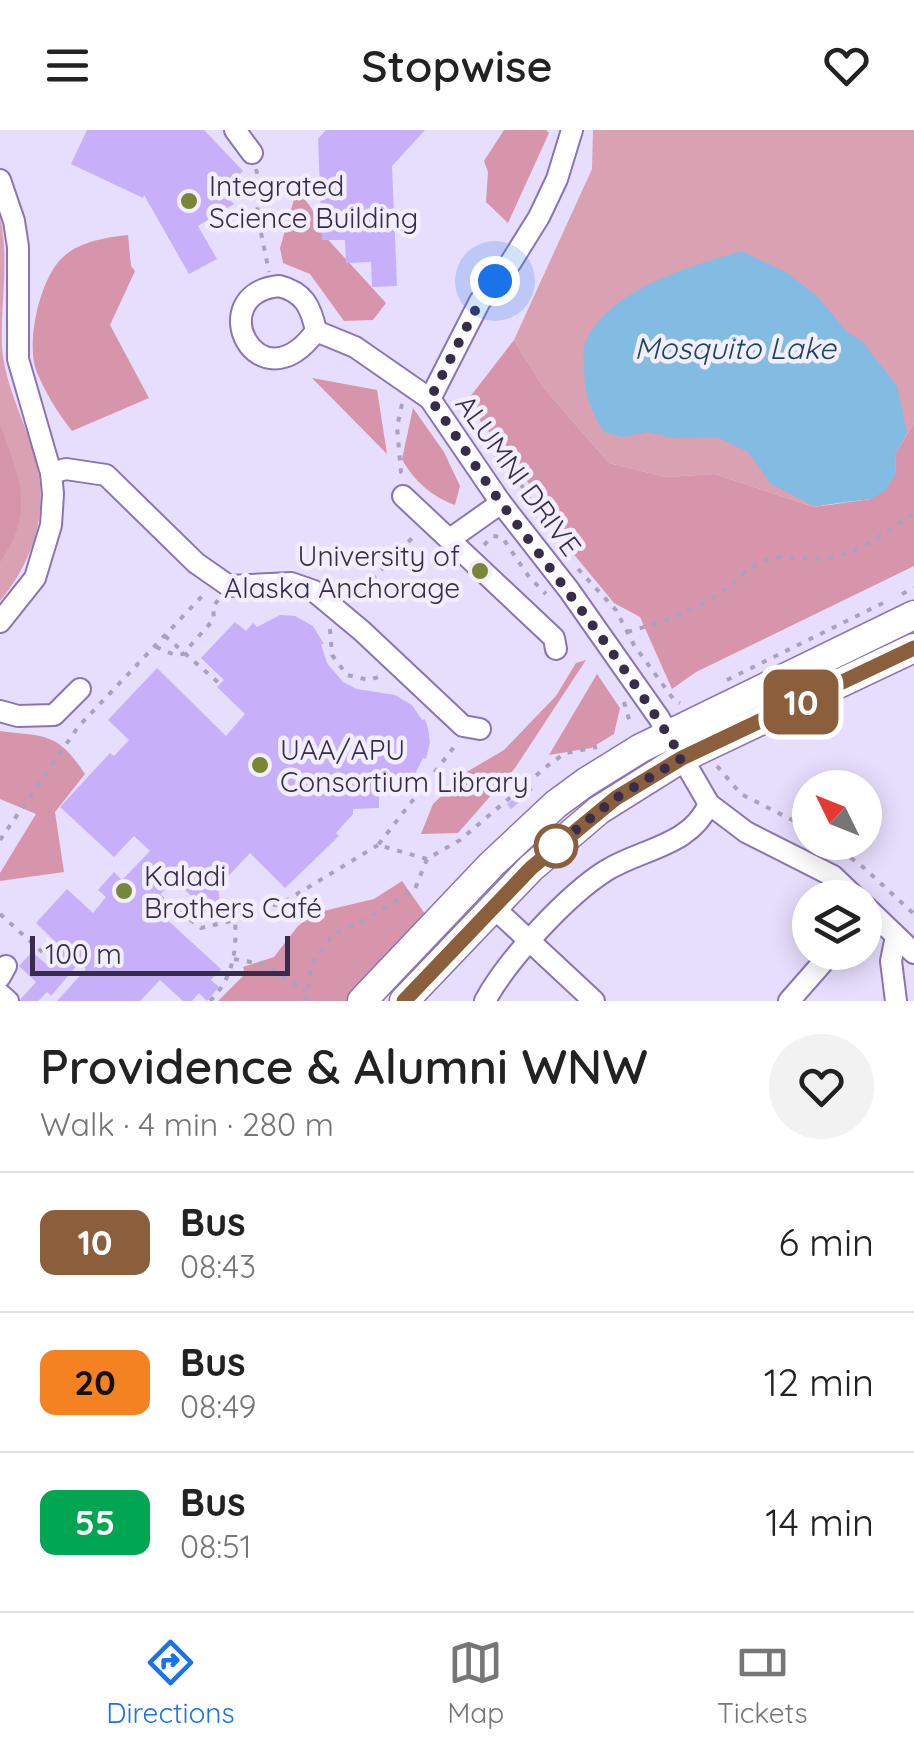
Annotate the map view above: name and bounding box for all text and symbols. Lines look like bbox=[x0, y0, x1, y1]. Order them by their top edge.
text: Stopwise bbox=[361, 37, 553, 93]
icon: menu bbox=[40, 38, 95, 93]
icon: heart bbox=[819, 38, 874, 93]
place label: Integrated Science Building bbox=[209, 168, 418, 235]
marker: Integrated Science Building bbox=[178, 190, 200, 212]
your location bbox=[470, 256, 520, 306]
water label: Mosquito Lake bbox=[634, 329, 837, 367]
street label: ALUMNI DRIVE bbox=[449, 387, 589, 563]
place label: University of Alaska Anchorage bbox=[224, 538, 460, 605]
marker: University of Alaska Anchorage bbox=[469, 560, 491, 582]
line badge: 10 bbox=[756, 670, 846, 734]
text: 10 bbox=[783, 680, 819, 724]
place label: UAA/APU Consortium Library bbox=[280, 732, 529, 799]
marker: UAA/APU Consortium Library bbox=[249, 754, 271, 776]
north arrow bbox=[792, 770, 882, 860]
map controls bbox=[792, 770, 882, 970]
unlabelled marker bbox=[535, 825, 577, 867]
place label: Kaladi Brothers Café bbox=[144, 858, 322, 925]
marker: Kaladi Brothers Café bbox=[113, 880, 135, 902]
button: layers bbox=[792, 880, 882, 970]
scale bar bbox=[30, 931, 290, 976]
text: 100 m bbox=[45, 936, 122, 971]
button: heart bbox=[769, 1034, 874, 1139]
text: Providence & Alumni WNW bbox=[40, 1036, 648, 1096]
text: Walk · 4 min · 280 m bbox=[40, 1104, 334, 1144]
text: Bus bbox=[180, 1198, 246, 1246]
text: 6 min bbox=[778, 1218, 874, 1266]
text: 10 bbox=[77, 1220, 113, 1264]
text: 08:43 bbox=[180, 1246, 256, 1286]
text: Bus bbox=[180, 1338, 246, 1386]
text: 12 min bbox=[764, 1358, 874, 1406]
text: 20 bbox=[74, 1360, 116, 1404]
text: 08:49 bbox=[180, 1386, 256, 1426]
text: Bus bbox=[180, 1478, 246, 1526]
text: 14 min bbox=[765, 1498, 874, 1546]
text: 55 bbox=[75, 1500, 115, 1544]
text: 08:51 bbox=[180, 1526, 252, 1566]
tab: Directions bbox=[106, 1635, 235, 1730]
tab: Map bbox=[447, 1635, 504, 1730]
tab: Tickets bbox=[717, 1635, 808, 1730]

